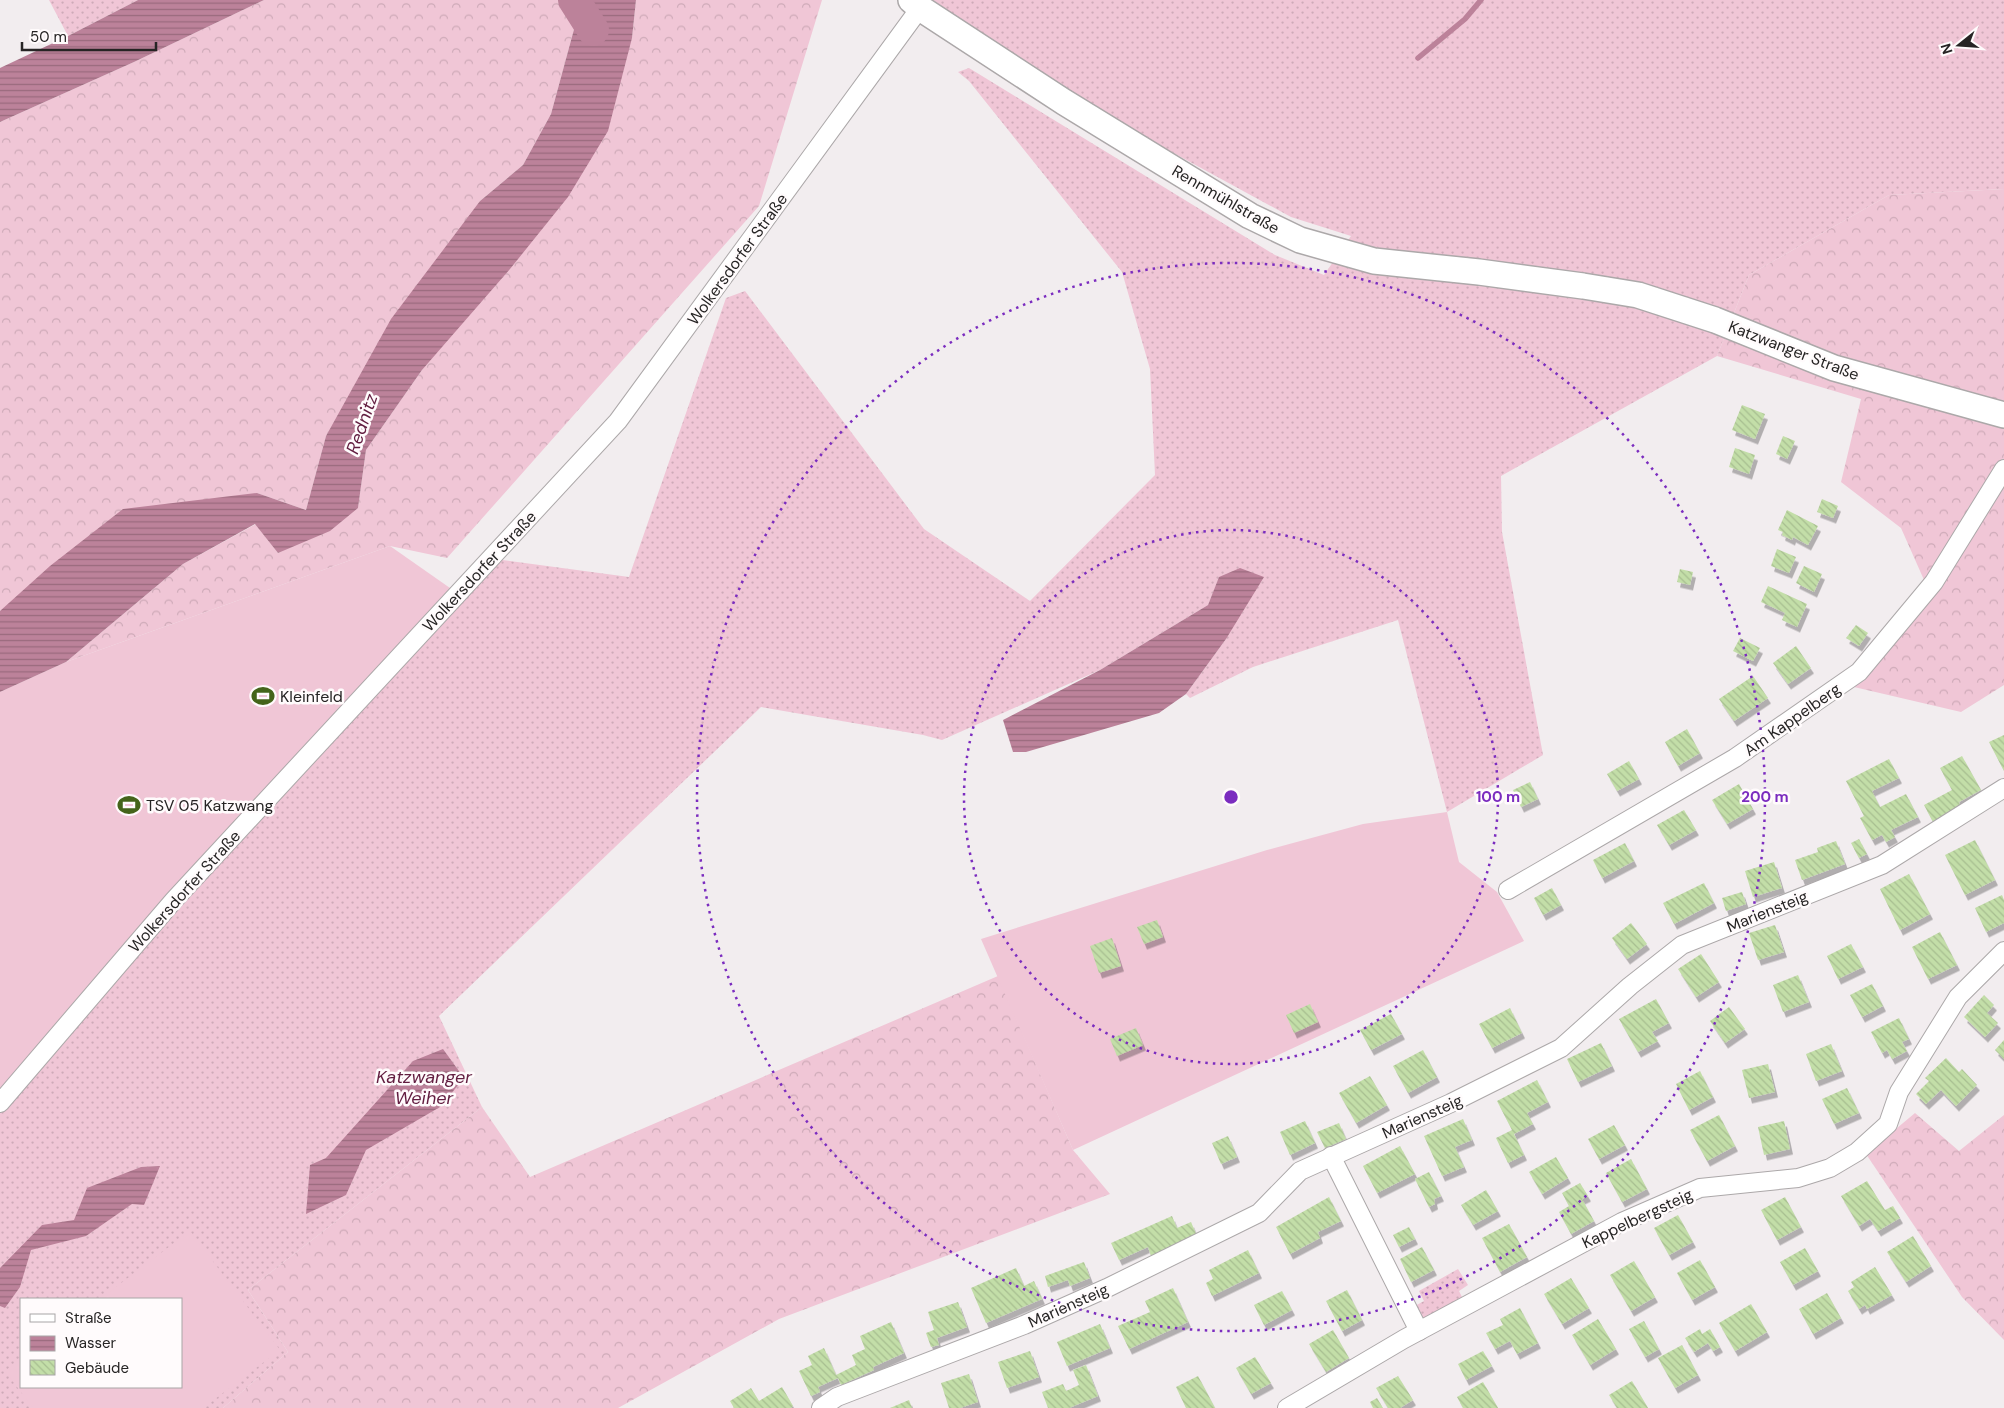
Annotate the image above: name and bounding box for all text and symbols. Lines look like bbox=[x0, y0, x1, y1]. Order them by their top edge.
scale bar bbox=[22, 20, 156, 52]
north arrow bbox=[1934, 20, 1984, 70]
text: 50 m bbox=[30, 27, 67, 47]
text: N bbox=[1936, 41, 1957, 56]
street label: Rennmühlstraße bbox=[1168, 160, 1283, 239]
street label: Wolkersdorfer Straße bbox=[683, 189, 792, 329]
street label: Katzwanger Straße bbox=[1725, 316, 1862, 385]
water label: Rednitz bbox=[341, 390, 384, 457]
street label: Wolkersdorfer Straße bbox=[418, 507, 541, 636]
street label: Am Kappelberg bbox=[1740, 678, 1845, 760]
sports icon: Kleinfeld bbox=[250, 683, 276, 709]
place label: Kleinfeld bbox=[280, 686, 343, 707]
text: 100 m bbox=[1476, 787, 1520, 807]
text: 200 m bbox=[1741, 787, 1789, 807]
centre of rings bbox=[1222, 788, 1240, 806]
sports icon: TSV 05 Katzwang bbox=[116, 792, 142, 818]
place label: TSV 05 Katzwang bbox=[146, 795, 273, 816]
street label: Wolkersdorfer Straße bbox=[124, 826, 245, 957]
street label: Mariensteig bbox=[1723, 886, 1811, 937]
water label: Katzwanger Weiher bbox=[376, 1065, 473, 1110]
street label: Mariensteig bbox=[1379, 1089, 1466, 1143]
street label: Kappelbergsteig bbox=[1579, 1184, 1696, 1253]
street label: Mariensteig bbox=[1025, 1278, 1112, 1332]
legend bbox=[20, 1298, 182, 1388]
text: Straße bbox=[65, 1308, 112, 1328]
text: Wasser bbox=[65, 1333, 117, 1353]
text: Gebäude bbox=[65, 1358, 129, 1378]

